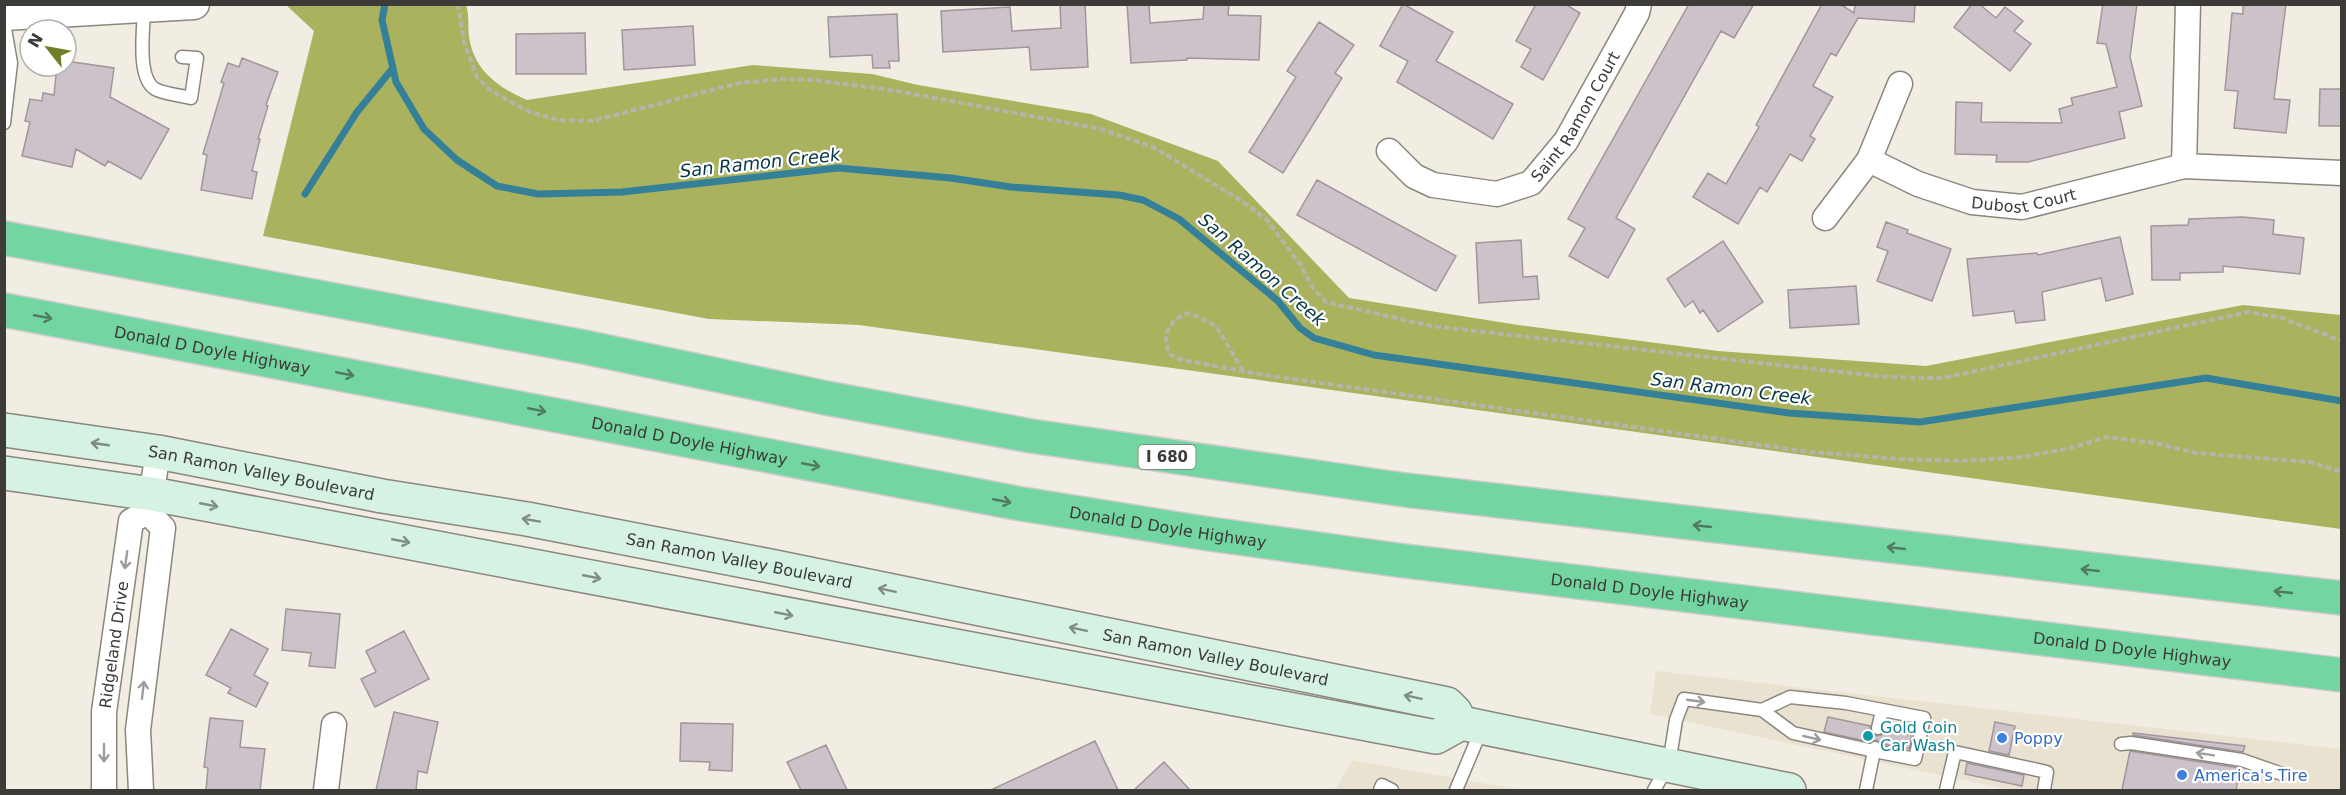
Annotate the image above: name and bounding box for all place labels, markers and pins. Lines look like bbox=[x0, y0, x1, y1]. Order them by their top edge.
place label: Gold Coin Car Wash bbox=[1880, 718, 1957, 755]
marker: Gold Coin Car Wash bbox=[1861, 729, 1875, 743]
place label: Poppy bbox=[2014, 729, 2063, 748]
marker: Poppy bbox=[1995, 731, 2009, 745]
place label: America's Tire bbox=[2194, 766, 2308, 785]
marker: America's Tire bbox=[2175, 768, 2189, 782]

